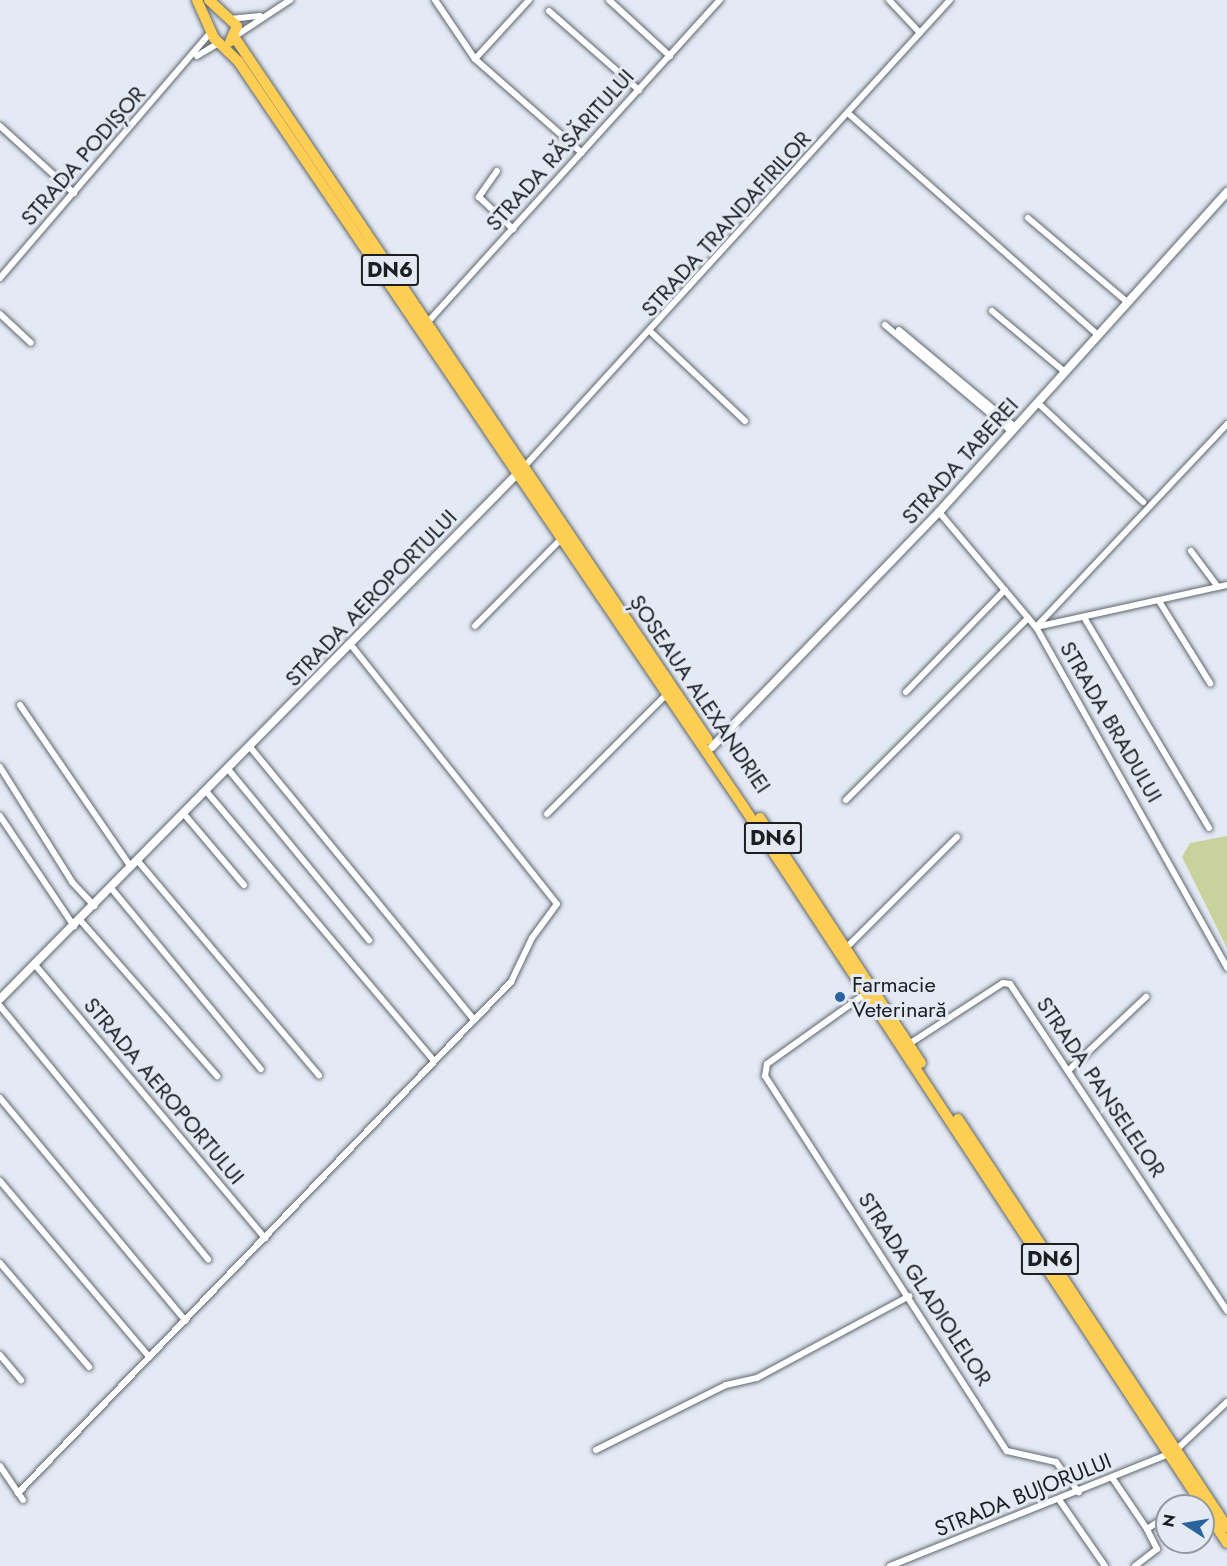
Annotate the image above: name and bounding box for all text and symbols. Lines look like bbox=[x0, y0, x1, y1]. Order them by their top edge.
street label: STRADA RĂSĂRITULUI bbox=[480, 64, 640, 236]
street label: STRADA PODIȘOR bbox=[15, 81, 151, 231]
street label: STRADA TRANDAFIRILOR bbox=[636, 126, 816, 322]
road number: DN6 bbox=[360, 252, 420, 288]
street label: STRADA TABEREI bbox=[896, 392, 1024, 530]
street label: STRADA AEROPORTULUI bbox=[280, 504, 462, 692]
street label: ȘOSEAUA ALEXANDRIEI bbox=[624, 590, 776, 798]
street label: STRADA BRADULUI bbox=[1054, 637, 1168, 807]
road number: DN6 bbox=[743, 820, 803, 856]
place label: Farmacie Veterinară bbox=[852, 971, 946, 1022]
marker: Farmacie Veterinară bbox=[833, 990, 847, 1004]
street label: STRADA AEROPORTULUI bbox=[78, 992, 250, 1190]
street label: STRADA PANSELELOR bbox=[1031, 992, 1171, 1182]
street label: STRADA GLADIOLELOR bbox=[853, 1187, 997, 1391]
road number: DN6 bbox=[1020, 1241, 1080, 1277]
street label: STRADA BUJORULUI bbox=[931, 1447, 1115, 1543]
north arrow bbox=[1155, 1494, 1215, 1554]
text: N bbox=[1156, 1512, 1181, 1529]

